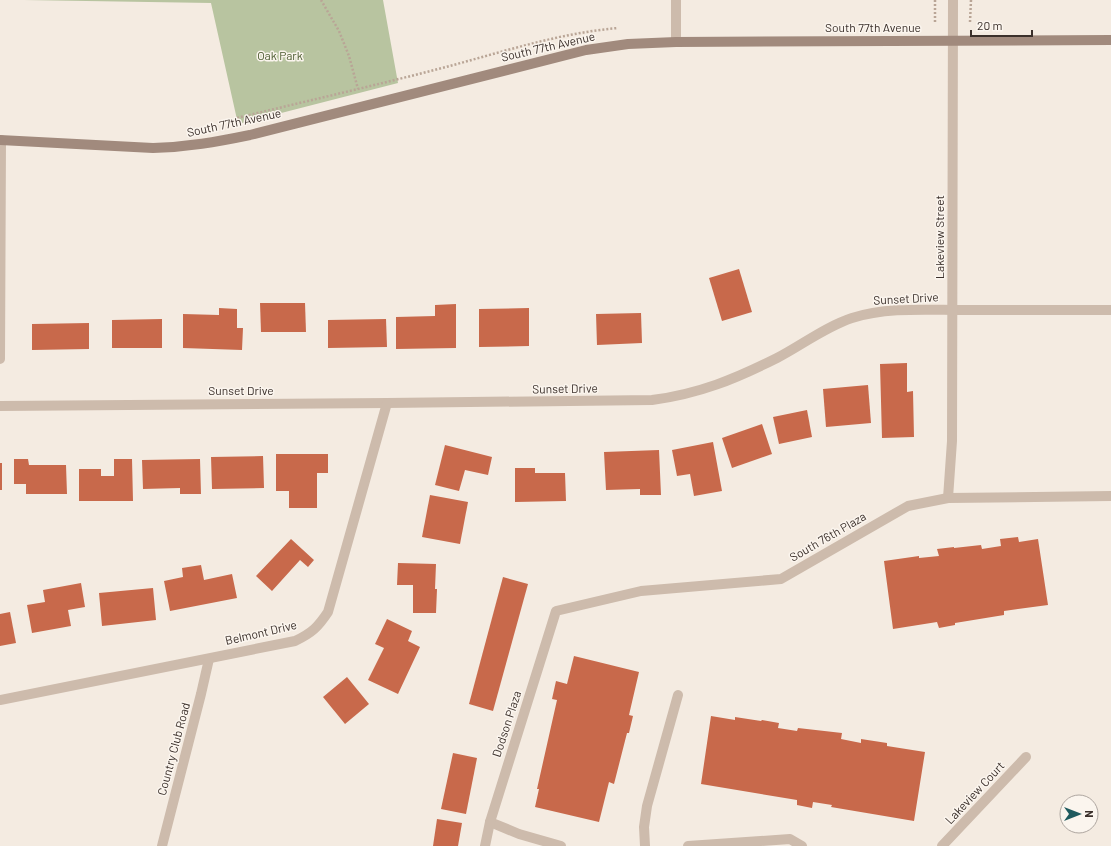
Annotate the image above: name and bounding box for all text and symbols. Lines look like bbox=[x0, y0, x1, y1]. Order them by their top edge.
scale bar bbox=[971, 12, 1032, 38]
text: 20 m bbox=[977, 18, 1003, 32]
street label: South 77th Avenue bbox=[825, 20, 921, 34]
street label: South 77th Avenue bbox=[499, 28, 596, 64]
park label: Oak Park bbox=[257, 48, 303, 62]
street label: South 77th Avenue bbox=[185, 105, 282, 139]
street label: Lakeview Street bbox=[932, 195, 946, 279]
street label: Sunset Drive bbox=[873, 289, 939, 307]
street label: Sunset Drive bbox=[532, 380, 598, 396]
street label: Sunset Drive bbox=[208, 383, 274, 397]
street label: South 76th Plaza bbox=[787, 509, 868, 564]
street label: Belmont Drive bbox=[224, 617, 298, 647]
street label: Dodson Plaza bbox=[489, 689, 523, 759]
street label: Country Club Road bbox=[154, 701, 192, 797]
street label: Lakeview Court bbox=[942, 758, 1007, 826]
north arrow bbox=[1059, 794, 1099, 834]
text: N bbox=[1083, 810, 1096, 818]

